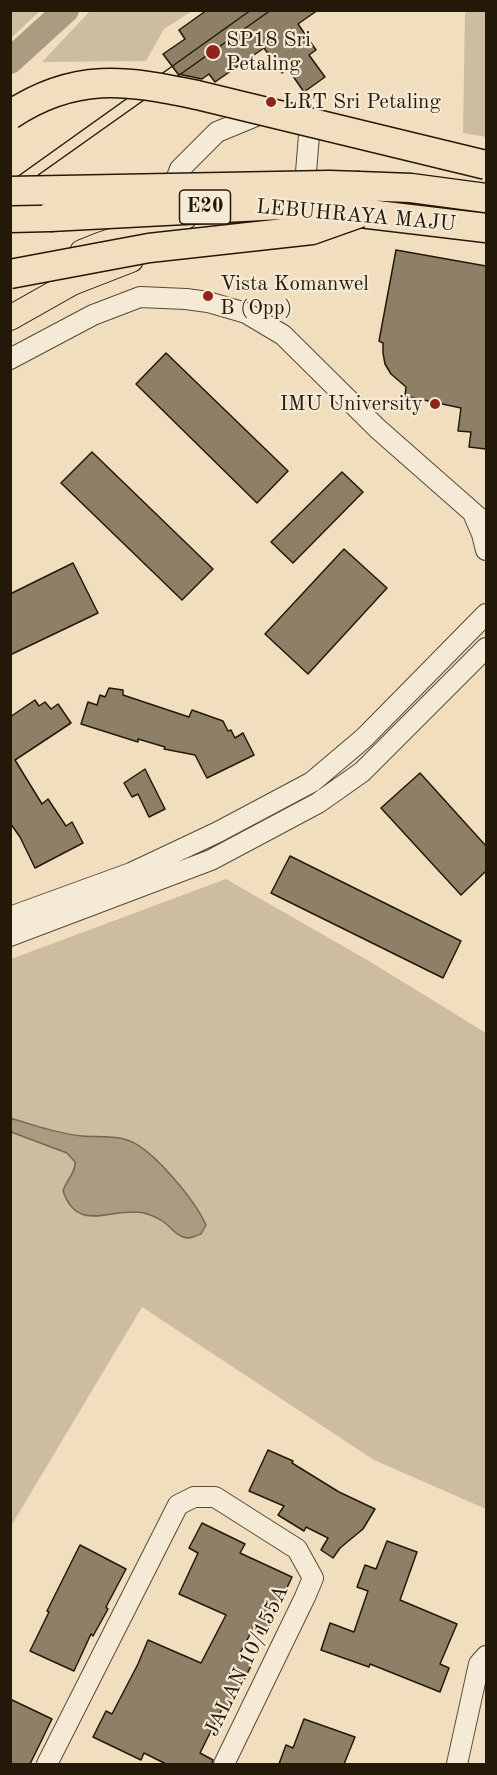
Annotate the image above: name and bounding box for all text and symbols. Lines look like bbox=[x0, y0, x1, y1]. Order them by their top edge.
place label: SP18 Sri Petaling bbox=[226, 27, 311, 77]
marker: SP18 Sri Petaling bbox=[204, 43, 222, 61]
place label: LRT Sri Petaling bbox=[283, 89, 441, 115]
marker: LRT Sri Petaling bbox=[264, 95, 278, 109]
road number: E20 bbox=[180, 190, 230, 224]
street label: LEBUHRAYA MAJU bbox=[255, 195, 457, 237]
place label: Vista Komanwel B (Opp) bbox=[220, 271, 369, 321]
marker: Vista Komanwel B (Opp) bbox=[201, 289, 215, 303]
place label: IMU University bbox=[280, 391, 423, 417]
marker: IMU University bbox=[428, 397, 442, 411]
street label: JALAN 10/155A bbox=[200, 1582, 294, 1740]

